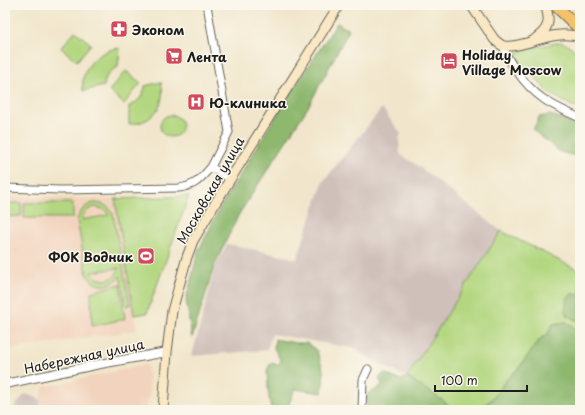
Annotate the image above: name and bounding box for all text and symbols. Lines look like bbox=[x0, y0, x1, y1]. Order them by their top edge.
pharmacy icon: Эконом bbox=[109, 19, 129, 39]
place label: Эконом bbox=[132, 20, 184, 39]
place label: Holiday Village Moscow bbox=[462, 45, 562, 79]
supermarket icon: Лента bbox=[164, 46, 184, 66]
place label: Лента bbox=[187, 47, 227, 66]
hotel icon: Holiday Village Moscow bbox=[439, 51, 459, 71]
hospital icon: Ю-клиника bbox=[186, 92, 206, 112]
place label: Ю-клиника bbox=[209, 93, 287, 112]
street label: Московская улица bbox=[172, 132, 249, 247]
sports icon: ФОК Водник bbox=[136, 246, 156, 266]
place label: ФОК Водник bbox=[48, 247, 134, 266]
street label: Набережная улица bbox=[22, 334, 147, 378]
scale bar bbox=[435, 367, 527, 393]
text: 100 m bbox=[441, 371, 478, 389]

